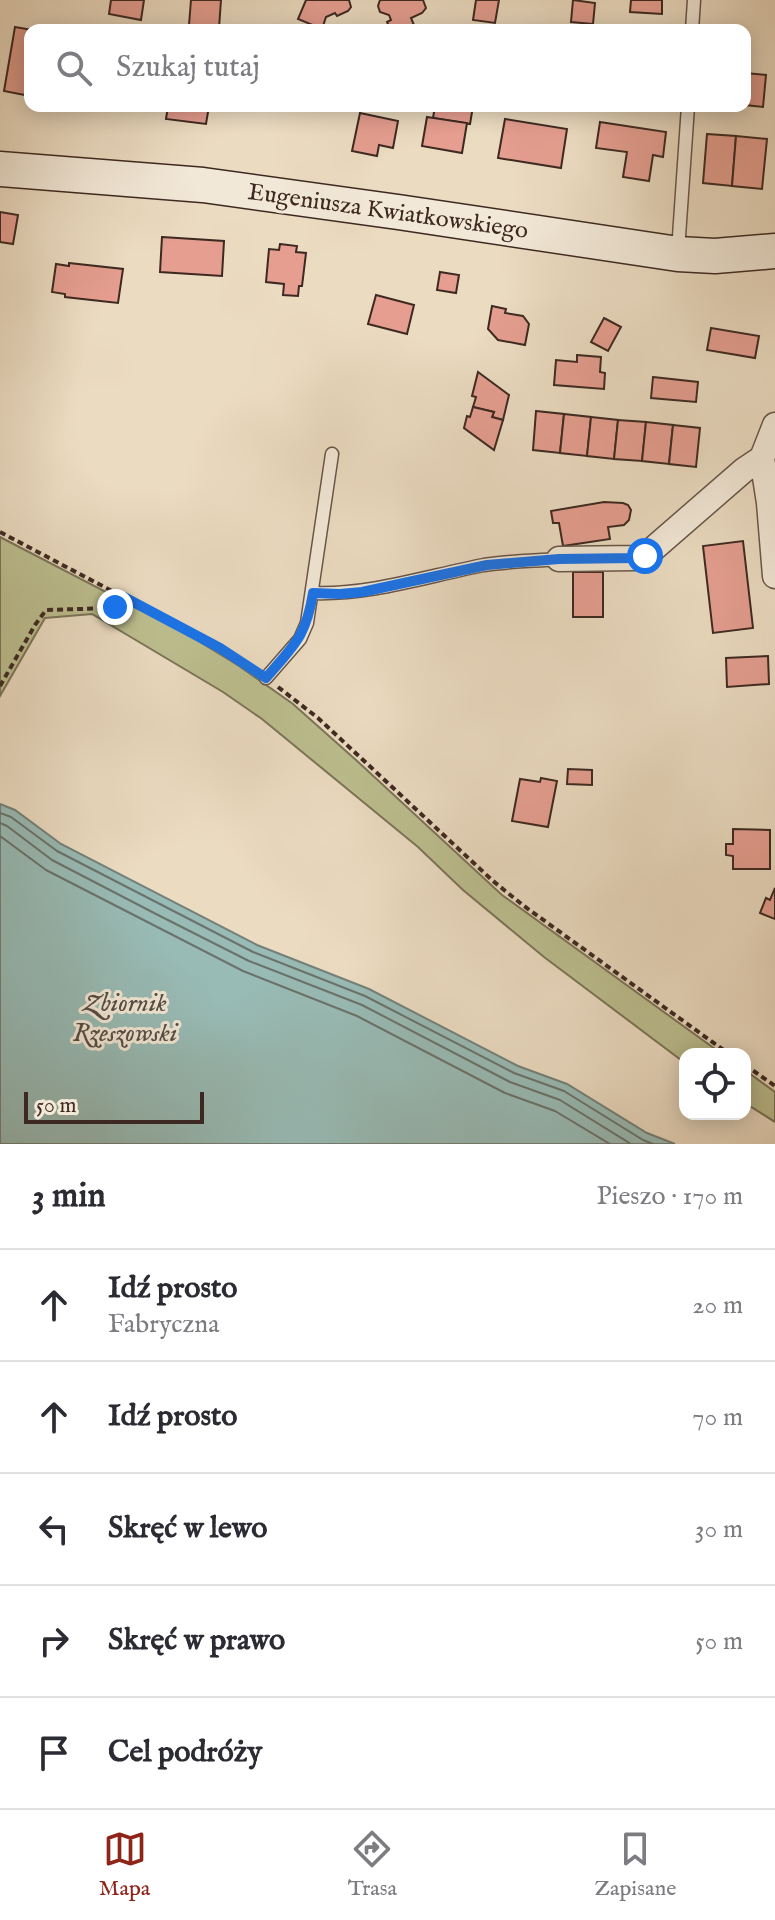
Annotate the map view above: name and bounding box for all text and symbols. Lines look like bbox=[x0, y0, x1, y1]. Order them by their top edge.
search box bbox=[24, 24, 751, 112]
icon: search bbox=[52, 46, 96, 90]
text: Szukaj tutaj bbox=[116, 49, 260, 87]
street label: Eugeniusza Kwiatkowskiego bbox=[246, 177, 530, 247]
route start bbox=[627, 538, 663, 574]
route end bbox=[97, 589, 133, 625]
water label: Zbiornik Rzeszowski bbox=[73, 987, 179, 1050]
map controls bbox=[679, 1048, 751, 1120]
button: locate bbox=[679, 1048, 751, 1120]
scale bar bbox=[24, 1088, 204, 1124]
text: 50 m bbox=[36, 1092, 77, 1120]
text: 3 min bbox=[32, 1175, 106, 1218]
text: Pieszo · 170 m bbox=[597, 1180, 743, 1213]
text: Idź prosto bbox=[108, 1270, 237, 1308]
icon: ahead bbox=[32, 1283, 76, 1327]
text: 20 m bbox=[692, 1289, 743, 1322]
text: Fabryczna bbox=[108, 1308, 219, 1341]
icon: ahead bbox=[32, 1395, 76, 1439]
text: Idź prosto bbox=[108, 1398, 237, 1436]
text: 70 m bbox=[692, 1401, 743, 1434]
icon: left bbox=[32, 1507, 76, 1551]
text: Skręć w lewo bbox=[108, 1510, 267, 1548]
text: 30 m bbox=[695, 1513, 743, 1546]
icon: right bbox=[32, 1619, 76, 1663]
text: Skręć w prawo bbox=[108, 1622, 285, 1660]
text: 50 m bbox=[695, 1625, 743, 1658]
icon: arrive bbox=[32, 1731, 76, 1775]
text: Cel podróży bbox=[108, 1734, 262, 1772]
tab: Mapa bbox=[99, 1827, 150, 1903]
tab: Trasa bbox=[348, 1827, 397, 1903]
tab: Zapisane bbox=[595, 1827, 676, 1903]

